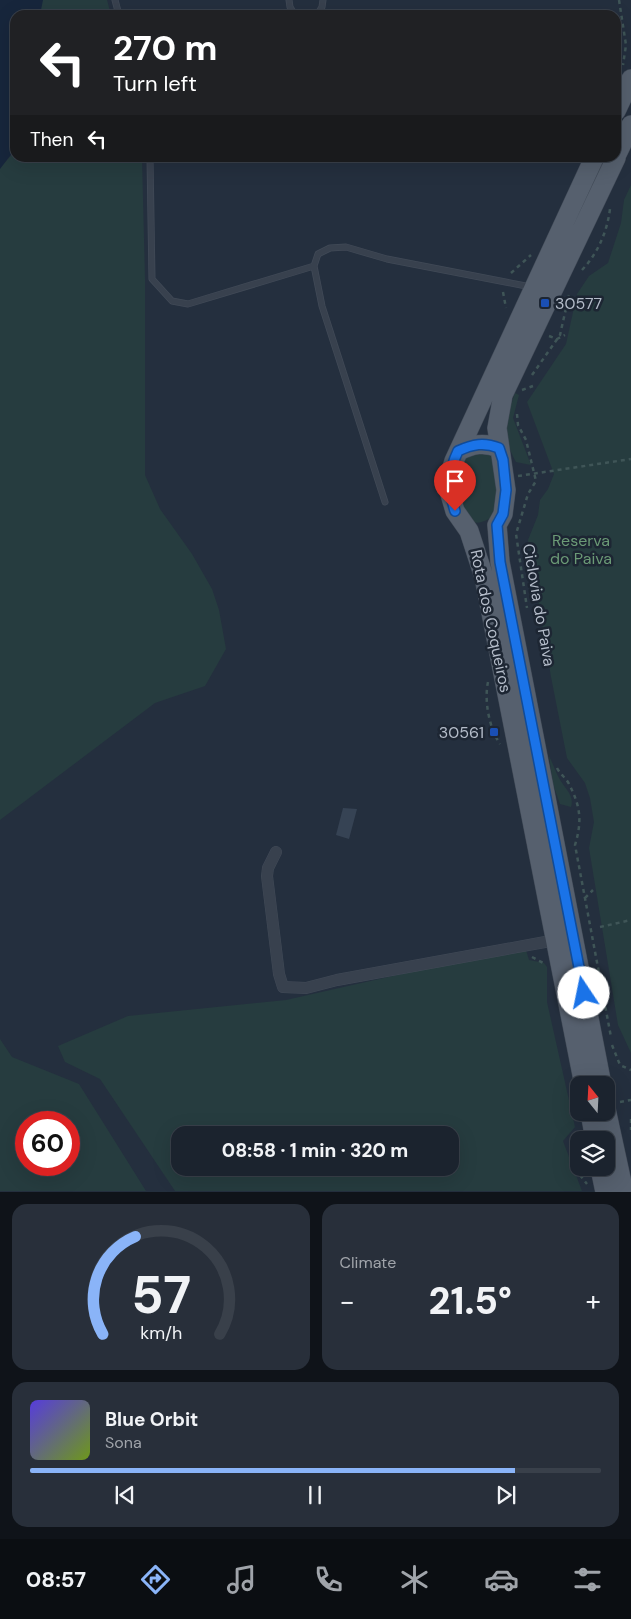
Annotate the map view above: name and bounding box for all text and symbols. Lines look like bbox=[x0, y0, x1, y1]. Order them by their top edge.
text: 270 m bbox=[113, 25, 217, 71]
icon: left bbox=[30, 30, 95, 95]
text: Turn left bbox=[113, 69, 197, 98]
icon: left bbox=[83, 125, 111, 153]
text: Then bbox=[30, 127, 73, 152]
place label: 30577 bbox=[555, 293, 602, 314]
marker: 30577 bbox=[539, 297, 551, 309]
pin bbox=[434, 460, 476, 511]
icon: arrive bbox=[441, 467, 469, 495]
park label: Reserva do Paiva bbox=[550, 530, 612, 569]
street label: Ciclovia do Paiva bbox=[518, 542, 560, 668]
street label: Rota dos Coqueiros bbox=[466, 548, 516, 694]
place label: 30561 bbox=[439, 722, 484, 743]
marker: 30561 bbox=[488, 726, 500, 738]
position arrow bbox=[557, 966, 609, 1018]
north arrow bbox=[570, 1076, 615, 1121]
map controls bbox=[570, 1076, 615, 1176]
speed limit sign: 60 bbox=[15, 1111, 80, 1176]
button: layers bbox=[570, 1131, 615, 1176]
text: 08:58 · 1 min · 320 m bbox=[222, 1138, 408, 1163]
text: Climate bbox=[340, 1252, 396, 1273]
text: 57 bbox=[131, 1261, 191, 1329]
text: 21.5° bbox=[429, 1276, 512, 1326]
text: − bbox=[340, 1283, 355, 1320]
text: + bbox=[586, 1283, 601, 1320]
text: km/h bbox=[140, 1321, 182, 1345]
text: Blue Orbit bbox=[105, 1407, 198, 1432]
text: Sona bbox=[105, 1432, 142, 1453]
icon: previous bbox=[111, 1481, 139, 1509]
icon: pause bbox=[301, 1481, 329, 1509]
icon: next bbox=[492, 1481, 520, 1509]
icon: directions bbox=[138, 1562, 173, 1597]
icon: music bbox=[224, 1562, 259, 1597]
icon: phone bbox=[311, 1562, 346, 1597]
icon: climate bbox=[397, 1562, 432, 1597]
icon: car bbox=[484, 1562, 519, 1597]
icon: filters bbox=[570, 1562, 605, 1597]
text: 08:57 bbox=[26, 1565, 86, 1594]

